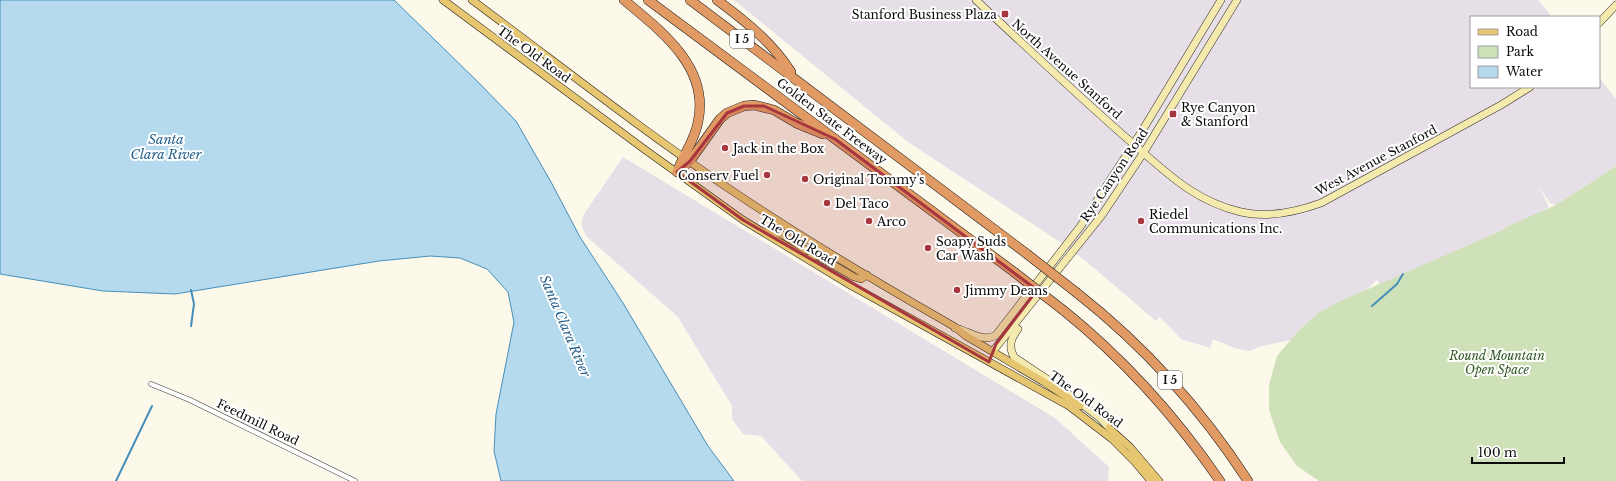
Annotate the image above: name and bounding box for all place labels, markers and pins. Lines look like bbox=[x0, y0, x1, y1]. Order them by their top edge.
place label: Stanford Business Plaza bbox=[852, 7, 997, 22]
marker: Stanford Business Plaza bbox=[1000, 9, 1010, 19]
place label: Rye Canyon & Stanford bbox=[1181, 100, 1256, 129]
marker: Rye Canyon & Stanford bbox=[1168, 109, 1178, 119]
place label: Jack in the Box bbox=[731, 141, 825, 156]
marker: Jack in the Box bbox=[720, 143, 730, 153]
place label: Conserv Fuel bbox=[678, 168, 759, 183]
marker: Conserv Fuel bbox=[762, 170, 772, 180]
place label: Original Tommy's bbox=[813, 172, 925, 187]
marker: Original Tommy's bbox=[800, 174, 810, 184]
place label: Del Taco bbox=[835, 196, 889, 211]
marker: Del Taco bbox=[822, 198, 832, 208]
place label: Riedel Communications Inc. bbox=[1149, 207, 1282, 236]
place label: Arco bbox=[876, 214, 906, 229]
marker: Arco bbox=[864, 216, 874, 226]
marker: Riedel Communications Inc. bbox=[1136, 216, 1146, 226]
place label: Soapy Suds Car Wash bbox=[936, 234, 1006, 263]
marker: Soapy Suds Car Wash bbox=[923, 243, 933, 253]
place label: Jimmy Deans bbox=[963, 283, 1048, 298]
marker: Jimmy Deans bbox=[952, 285, 962, 295]

